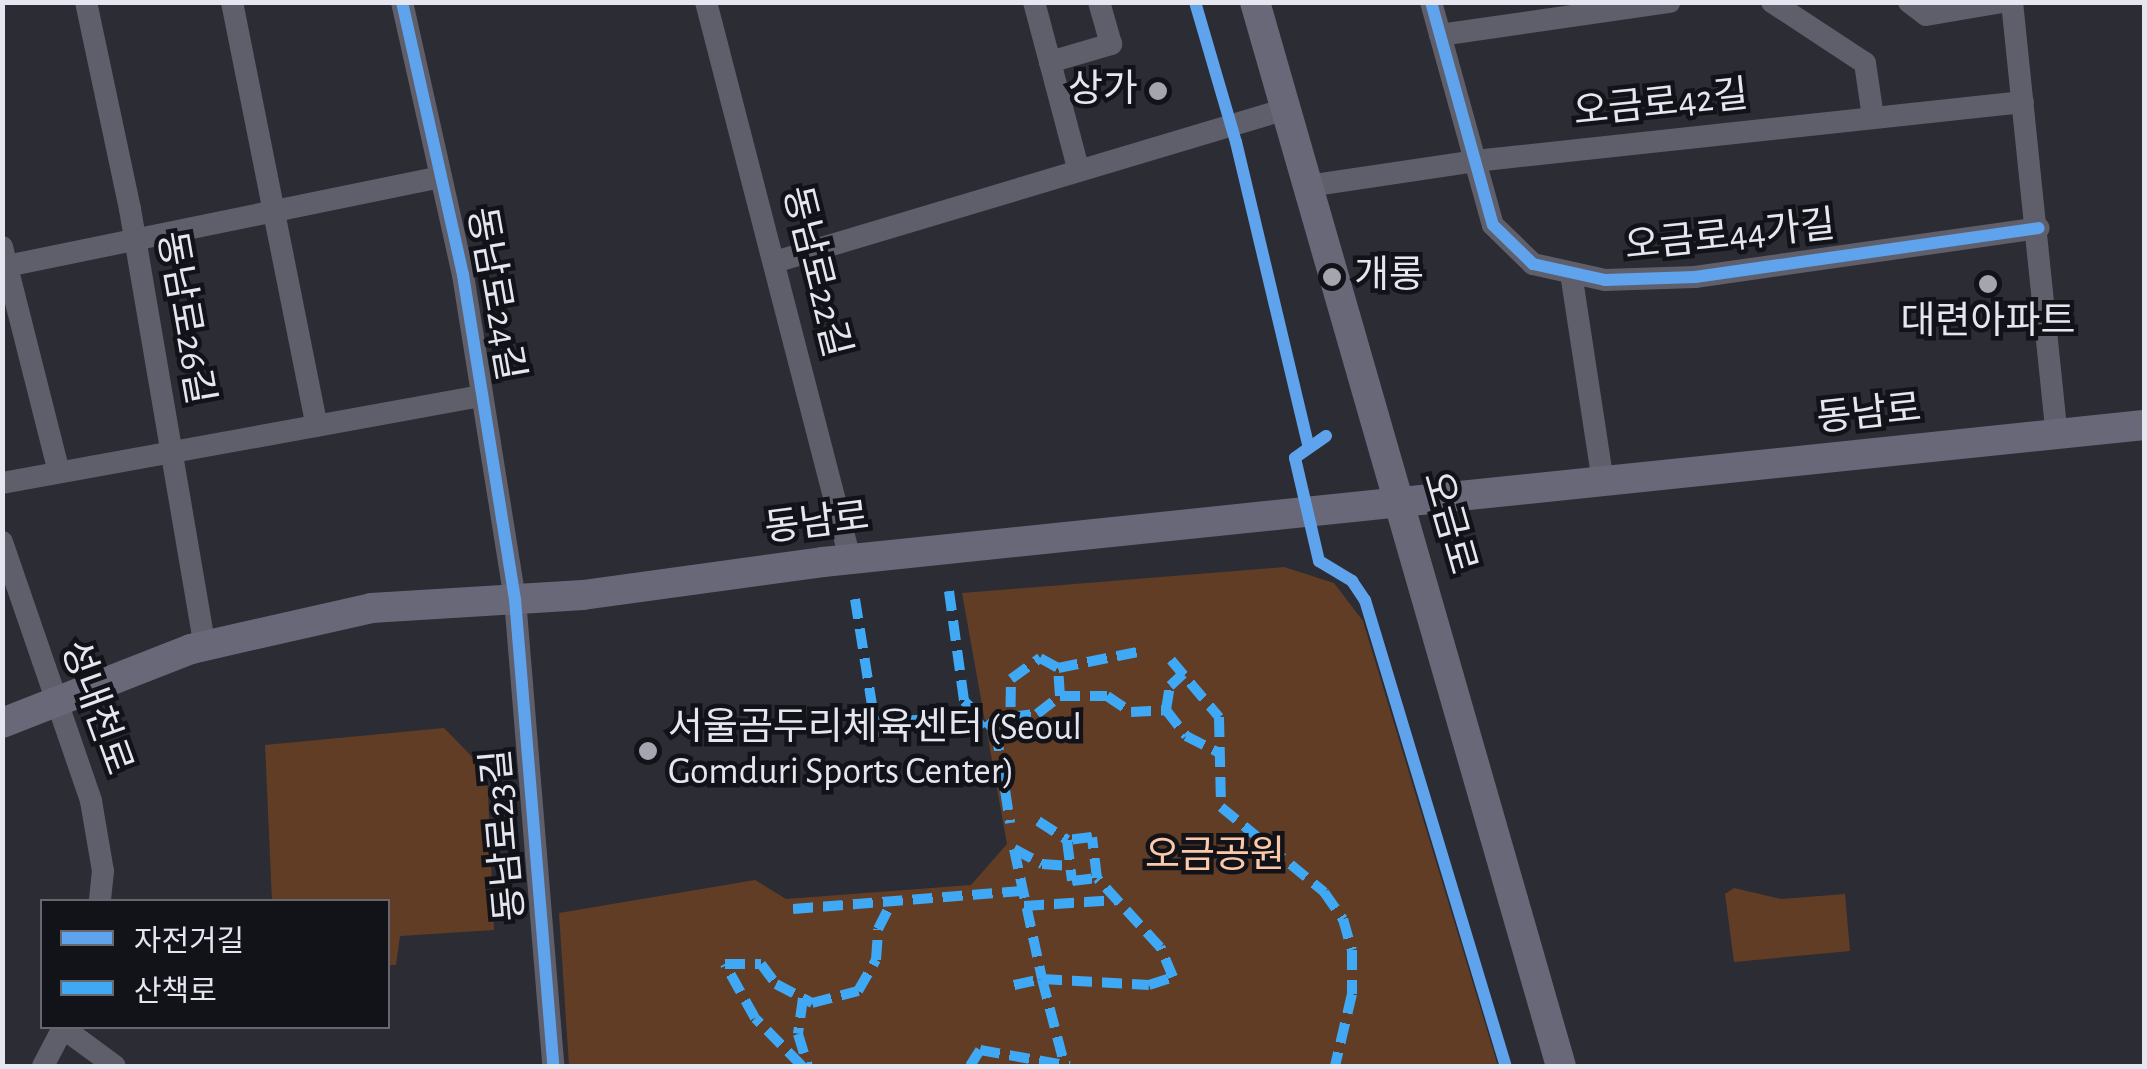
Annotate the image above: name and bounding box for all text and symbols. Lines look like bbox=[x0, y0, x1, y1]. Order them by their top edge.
place label: 상가 bbox=[1068, 68, 1138, 114]
street label: 오금로42길 bbox=[1571, 73, 1751, 137]
marker: 상가 bbox=[1147, 80, 1169, 102]
street label: 동남로22길 bbox=[772, 182, 858, 362]
street label: 오금로44가길 bbox=[1623, 203, 1837, 271]
street label: 동남로24길 bbox=[456, 204, 532, 384]
street label: 동남로26길 bbox=[146, 228, 222, 408]
place label: 개롱 bbox=[1354, 254, 1424, 300]
marker: 개롱 bbox=[1319, 264, 1345, 290]
marker: 대련아파트 bbox=[1977, 273, 1999, 295]
place label: 대련아파트 bbox=[1901, 300, 2075, 346]
street label: 동남로 bbox=[1814, 387, 1924, 443]
street label: 오금로 bbox=[1412, 466, 1484, 580]
street label: 동남로 bbox=[762, 495, 872, 553]
street label: 성내천로 bbox=[50, 634, 140, 782]
place label: 서울곰두리체육센터 (Seoul Gomduri Sports Center) bbox=[668, 706, 1082, 796]
marker: 서울곰두리체육센터 (Seoul Gomduri Sports Center) bbox=[637, 740, 659, 762]
street label: 동남로23길 bbox=[475, 747, 535, 923]
park label: 오금공원 bbox=[1145, 834, 1285, 880]
legend bbox=[40, 899, 390, 1029]
text: 자전거길 bbox=[134, 927, 244, 957]
text: 산책로 bbox=[134, 977, 217, 1007]

